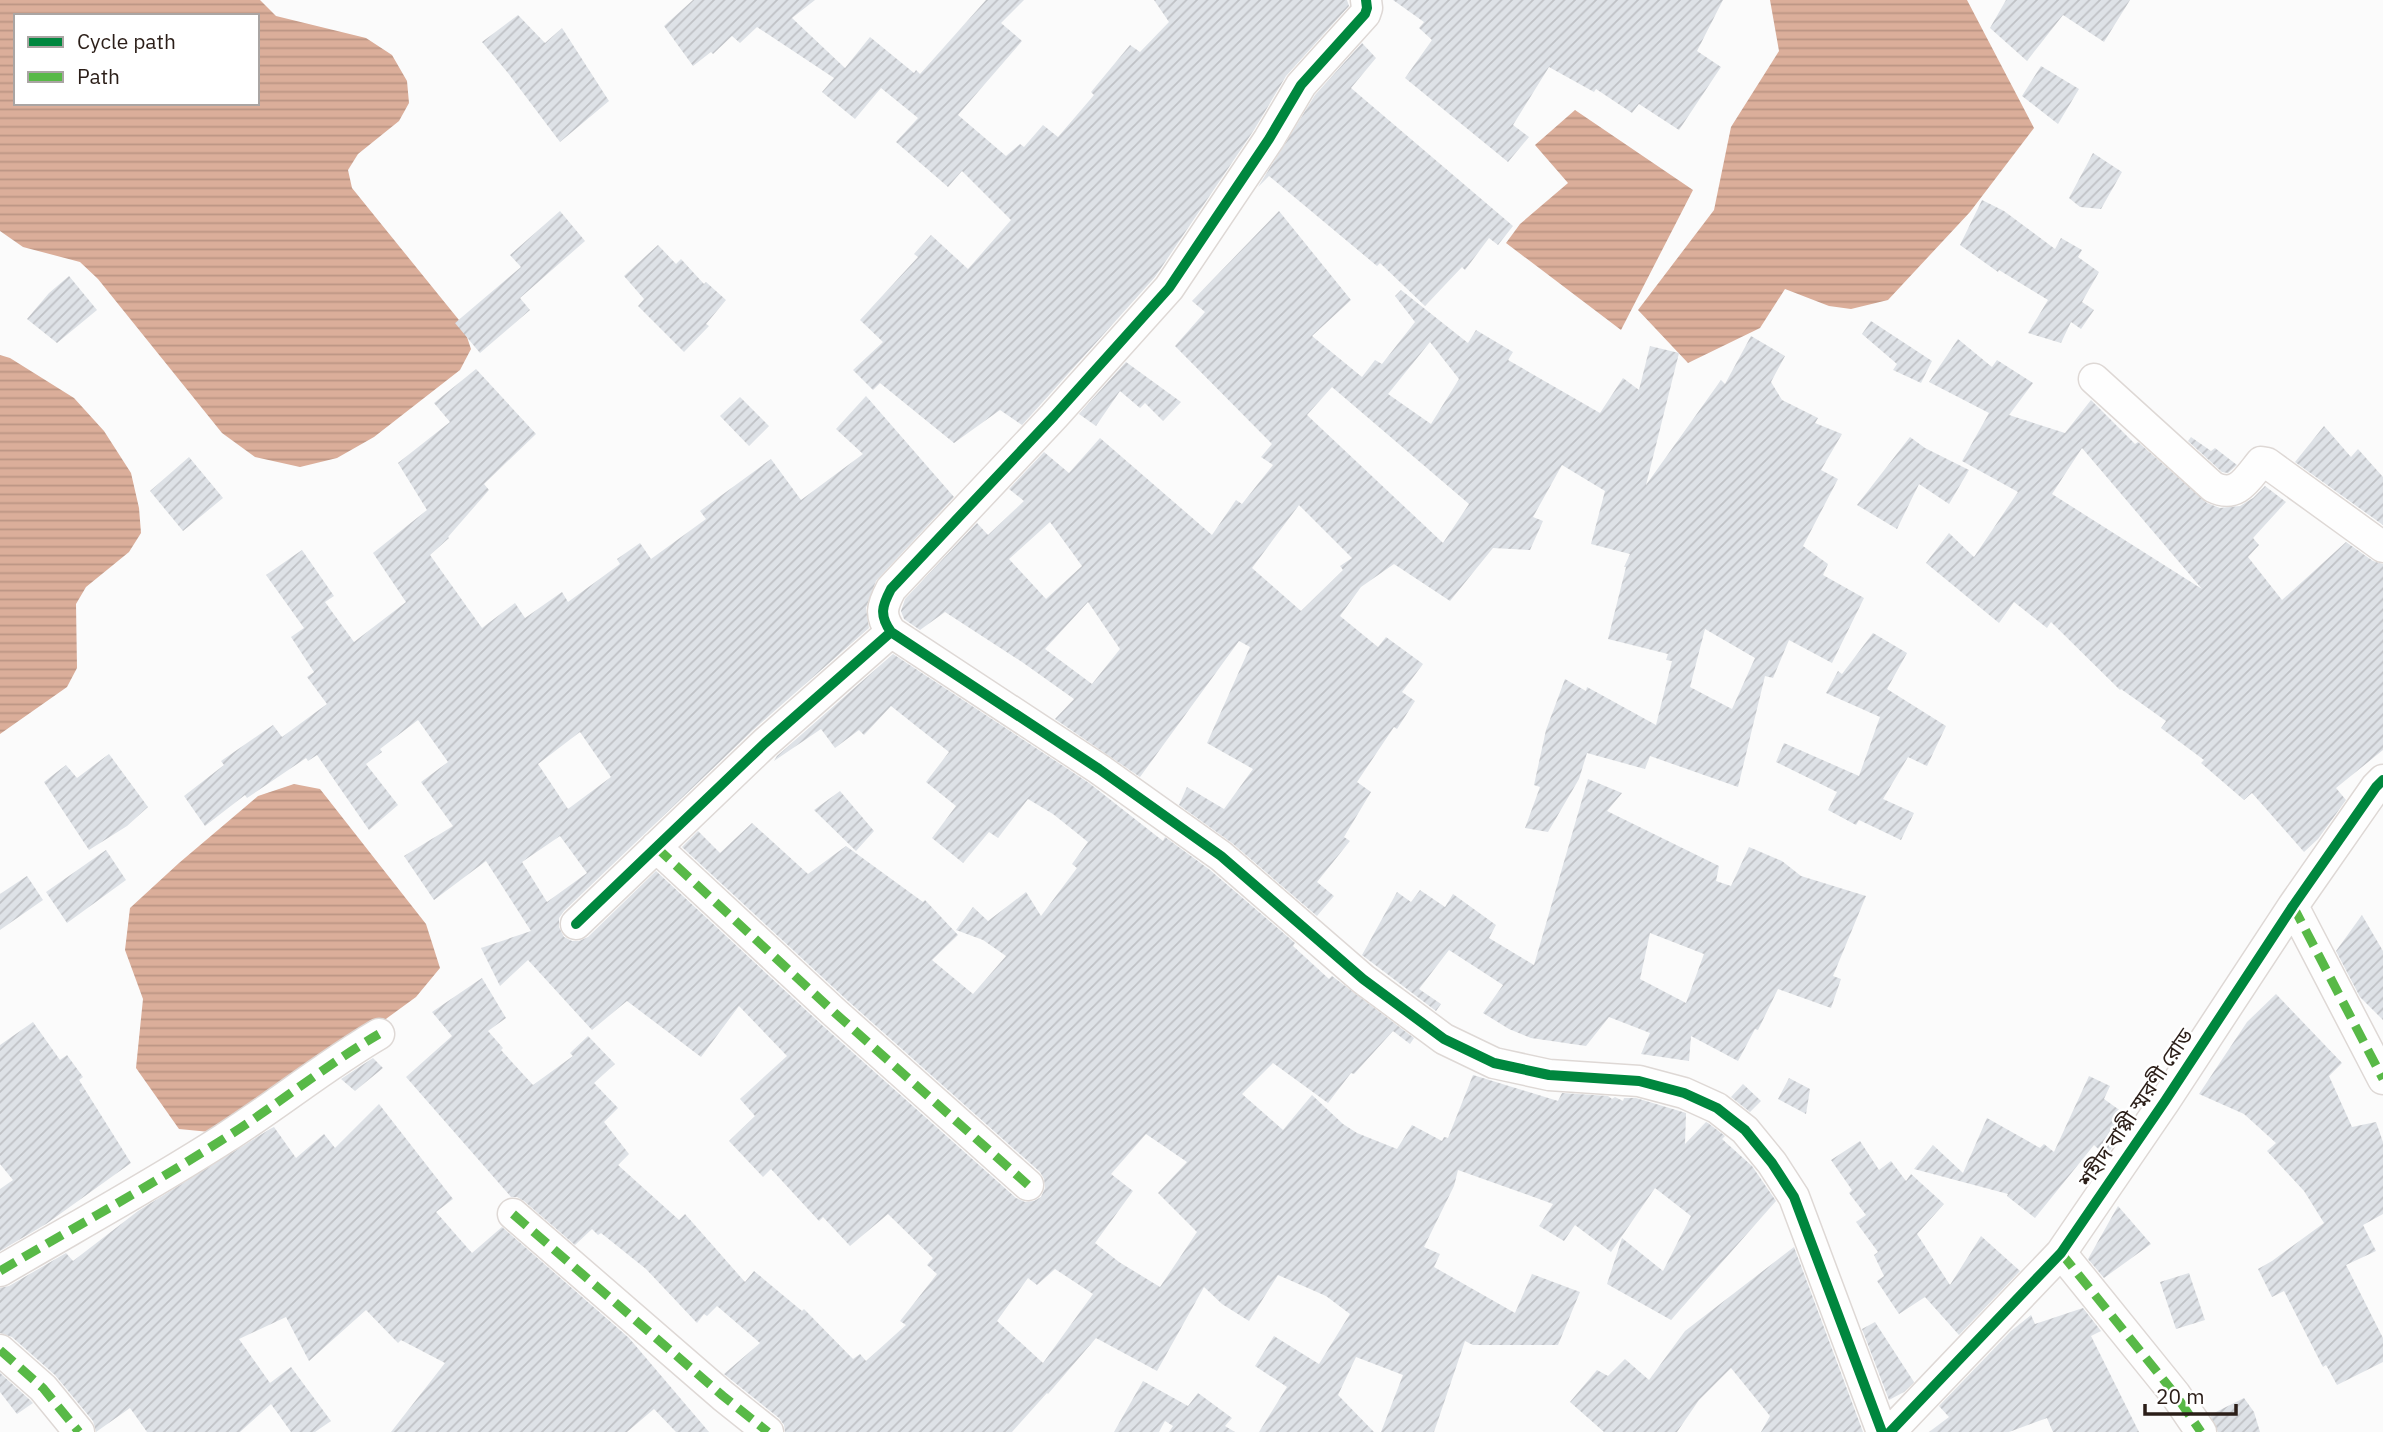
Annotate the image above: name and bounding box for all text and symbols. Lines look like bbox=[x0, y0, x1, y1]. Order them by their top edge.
legend bbox=[14, 14, 259, 105]
text: Cycle path bbox=[77, 27, 176, 55]
text: Path bbox=[77, 62, 120, 90]
street label: শহীদ বাপ্পী স্মরণী রোড bbox=[2071, 1022, 2199, 1193]
scale bar bbox=[2145, 1372, 2236, 1416]
text: 20 m bbox=[2156, 1382, 2205, 1410]

